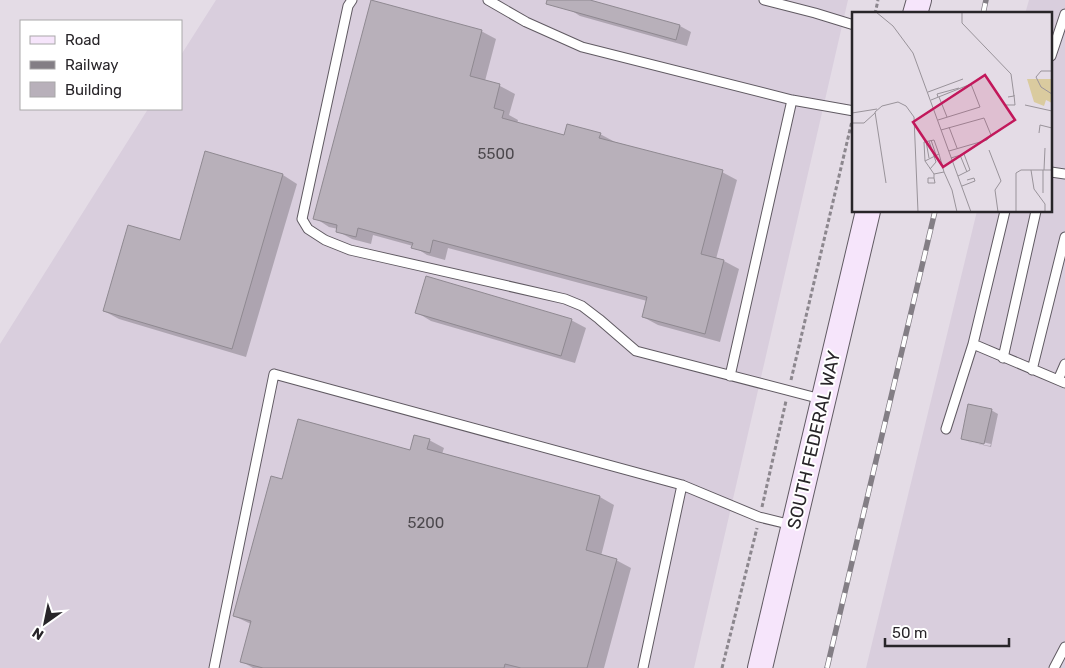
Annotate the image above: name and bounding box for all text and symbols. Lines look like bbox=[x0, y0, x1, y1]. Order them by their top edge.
inset map bbox=[852, 12, 1052, 212]
legend bbox=[20, 20, 182, 110]
text: Road bbox=[65, 31, 101, 49]
text: Railway bbox=[65, 56, 119, 74]
text: Building bbox=[65, 81, 122, 99]
house number: 5500 bbox=[478, 145, 514, 163]
street label: SOUTH FEDERAL WAY bbox=[783, 348, 845, 531]
house number: 5200 bbox=[408, 514, 444, 532]
north arrow bbox=[20, 598, 70, 648]
scale bar bbox=[885, 616, 1009, 648]
text: N bbox=[29, 624, 47, 643]
text: 50 m bbox=[892, 624, 927, 642]

